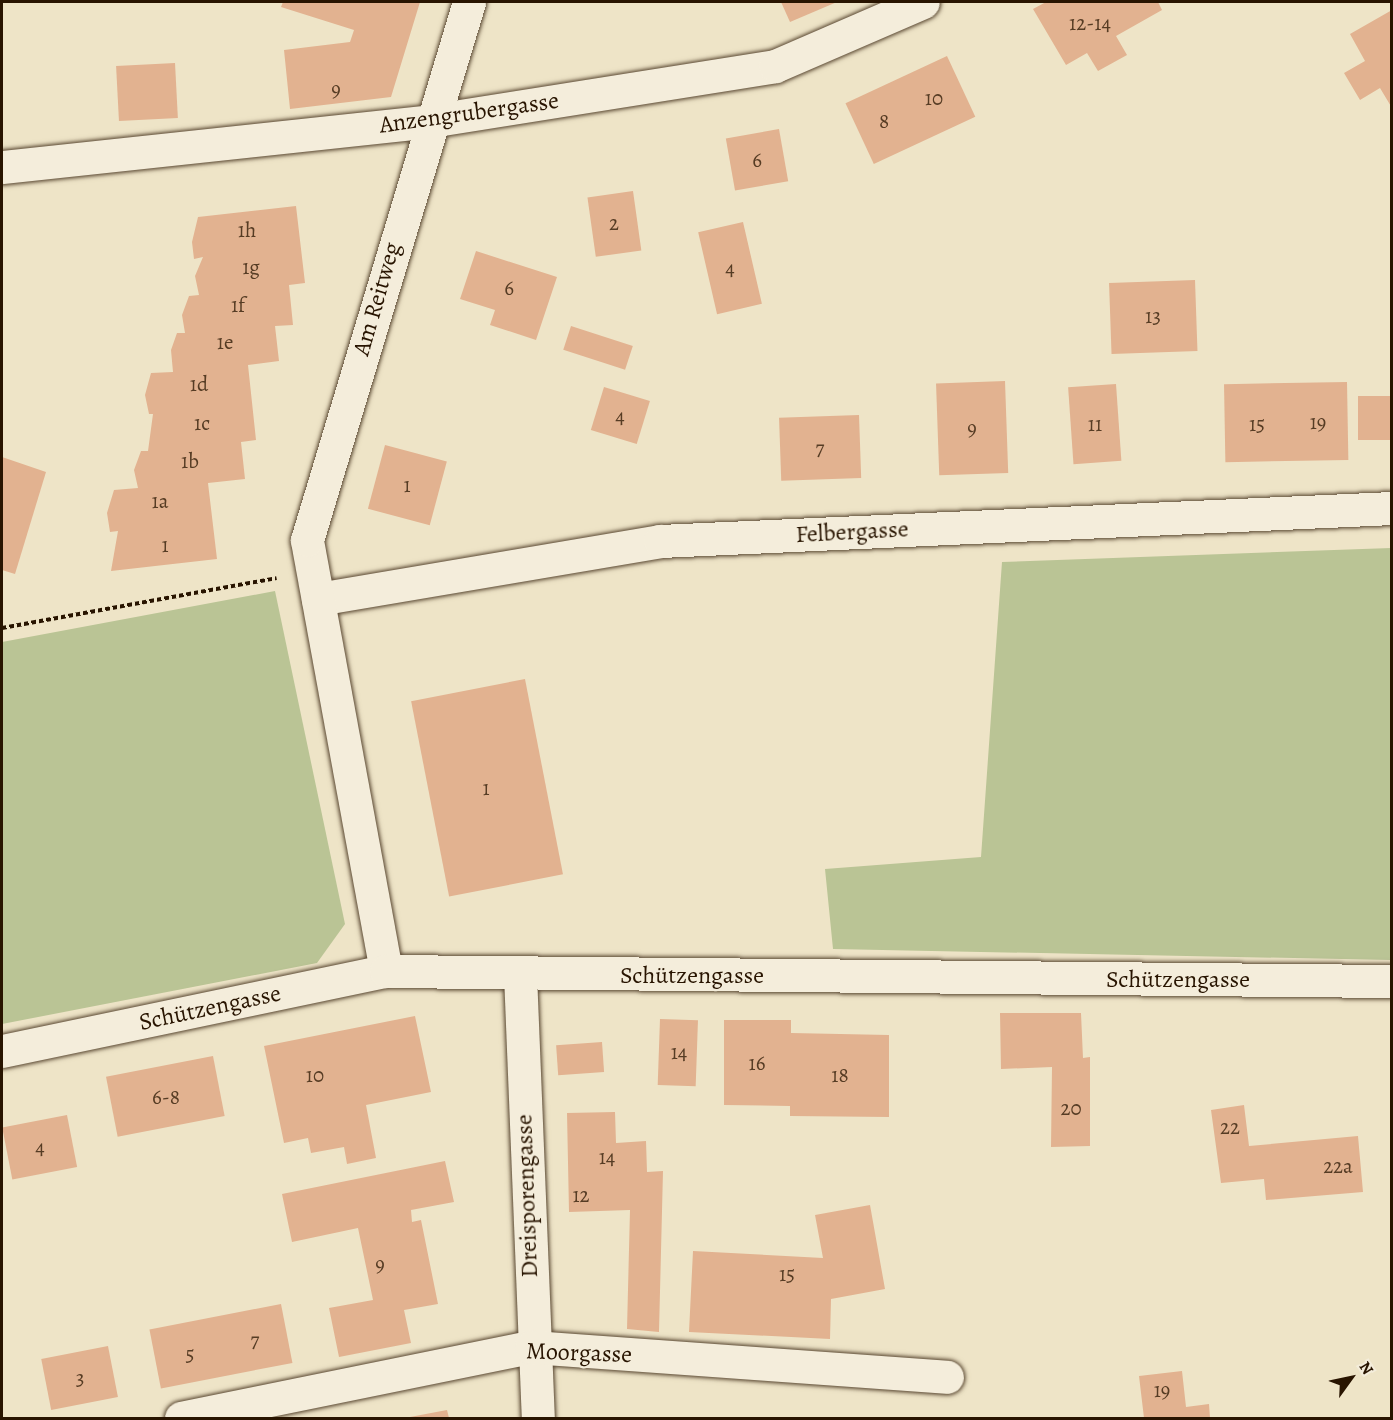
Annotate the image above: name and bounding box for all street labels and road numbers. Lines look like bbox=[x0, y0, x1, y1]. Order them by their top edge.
street label: Anzengrubergasse bbox=[377, 86, 561, 140]
street label: Am Reitweg bbox=[347, 239, 407, 359]
street label: Felbergasse bbox=[795, 515, 909, 549]
street label: Schützengasse bbox=[620, 962, 764, 990]
street label: Schützengasse bbox=[1106, 966, 1250, 994]
street label: Schützengasse bbox=[137, 979, 283, 1037]
street label: Dreisporengasse bbox=[510, 1114, 544, 1278]
street label: Moorgasse bbox=[526, 1337, 632, 1369]

